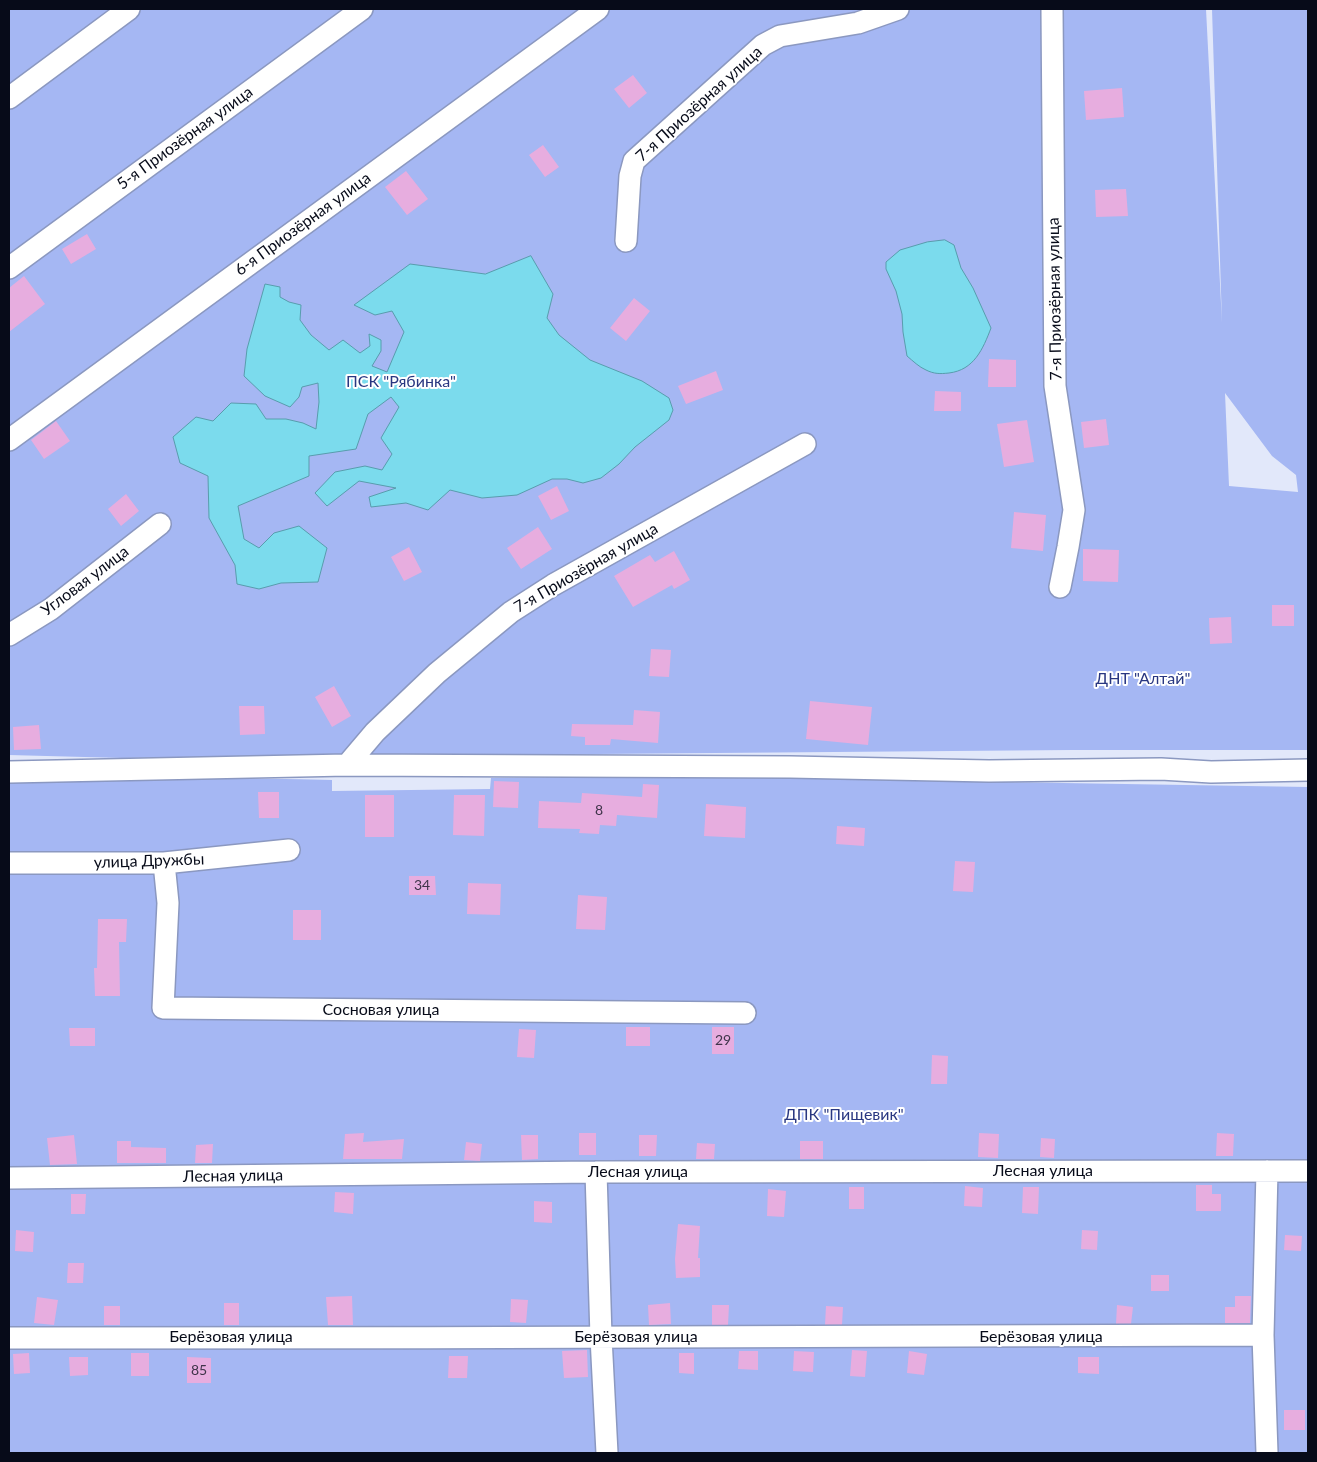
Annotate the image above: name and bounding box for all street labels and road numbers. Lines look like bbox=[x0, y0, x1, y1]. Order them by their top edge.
street label: 7-я Приозёрная улица bbox=[632, 42, 766, 166]
street label: 5-я Приозёрная улица bbox=[113, 82, 257, 194]
street label: 6-я Приозёрная улица bbox=[231, 168, 375, 280]
street label: 7-я Приозёрная улица bbox=[1044, 217, 1066, 381]
street label: 7-я Приозёрная улица bbox=[511, 519, 661, 617]
street label: Угловая улица bbox=[37, 542, 133, 620]
street label: улица Дружбы bbox=[93, 849, 205, 873]
street label: Сосновая улица bbox=[323, 1000, 439, 1020]
street label: Лесная улица bbox=[993, 1161, 1093, 1181]
street label: Лесная улица bbox=[588, 1162, 688, 1182]
street label: Лесная улица bbox=[183, 1166, 283, 1186]
street label: Берёзовая улица bbox=[169, 1327, 293, 1347]
street label: Берёзовая улица bbox=[574, 1327, 698, 1347]
street label: Берёзовая улица bbox=[979, 1327, 1103, 1347]

